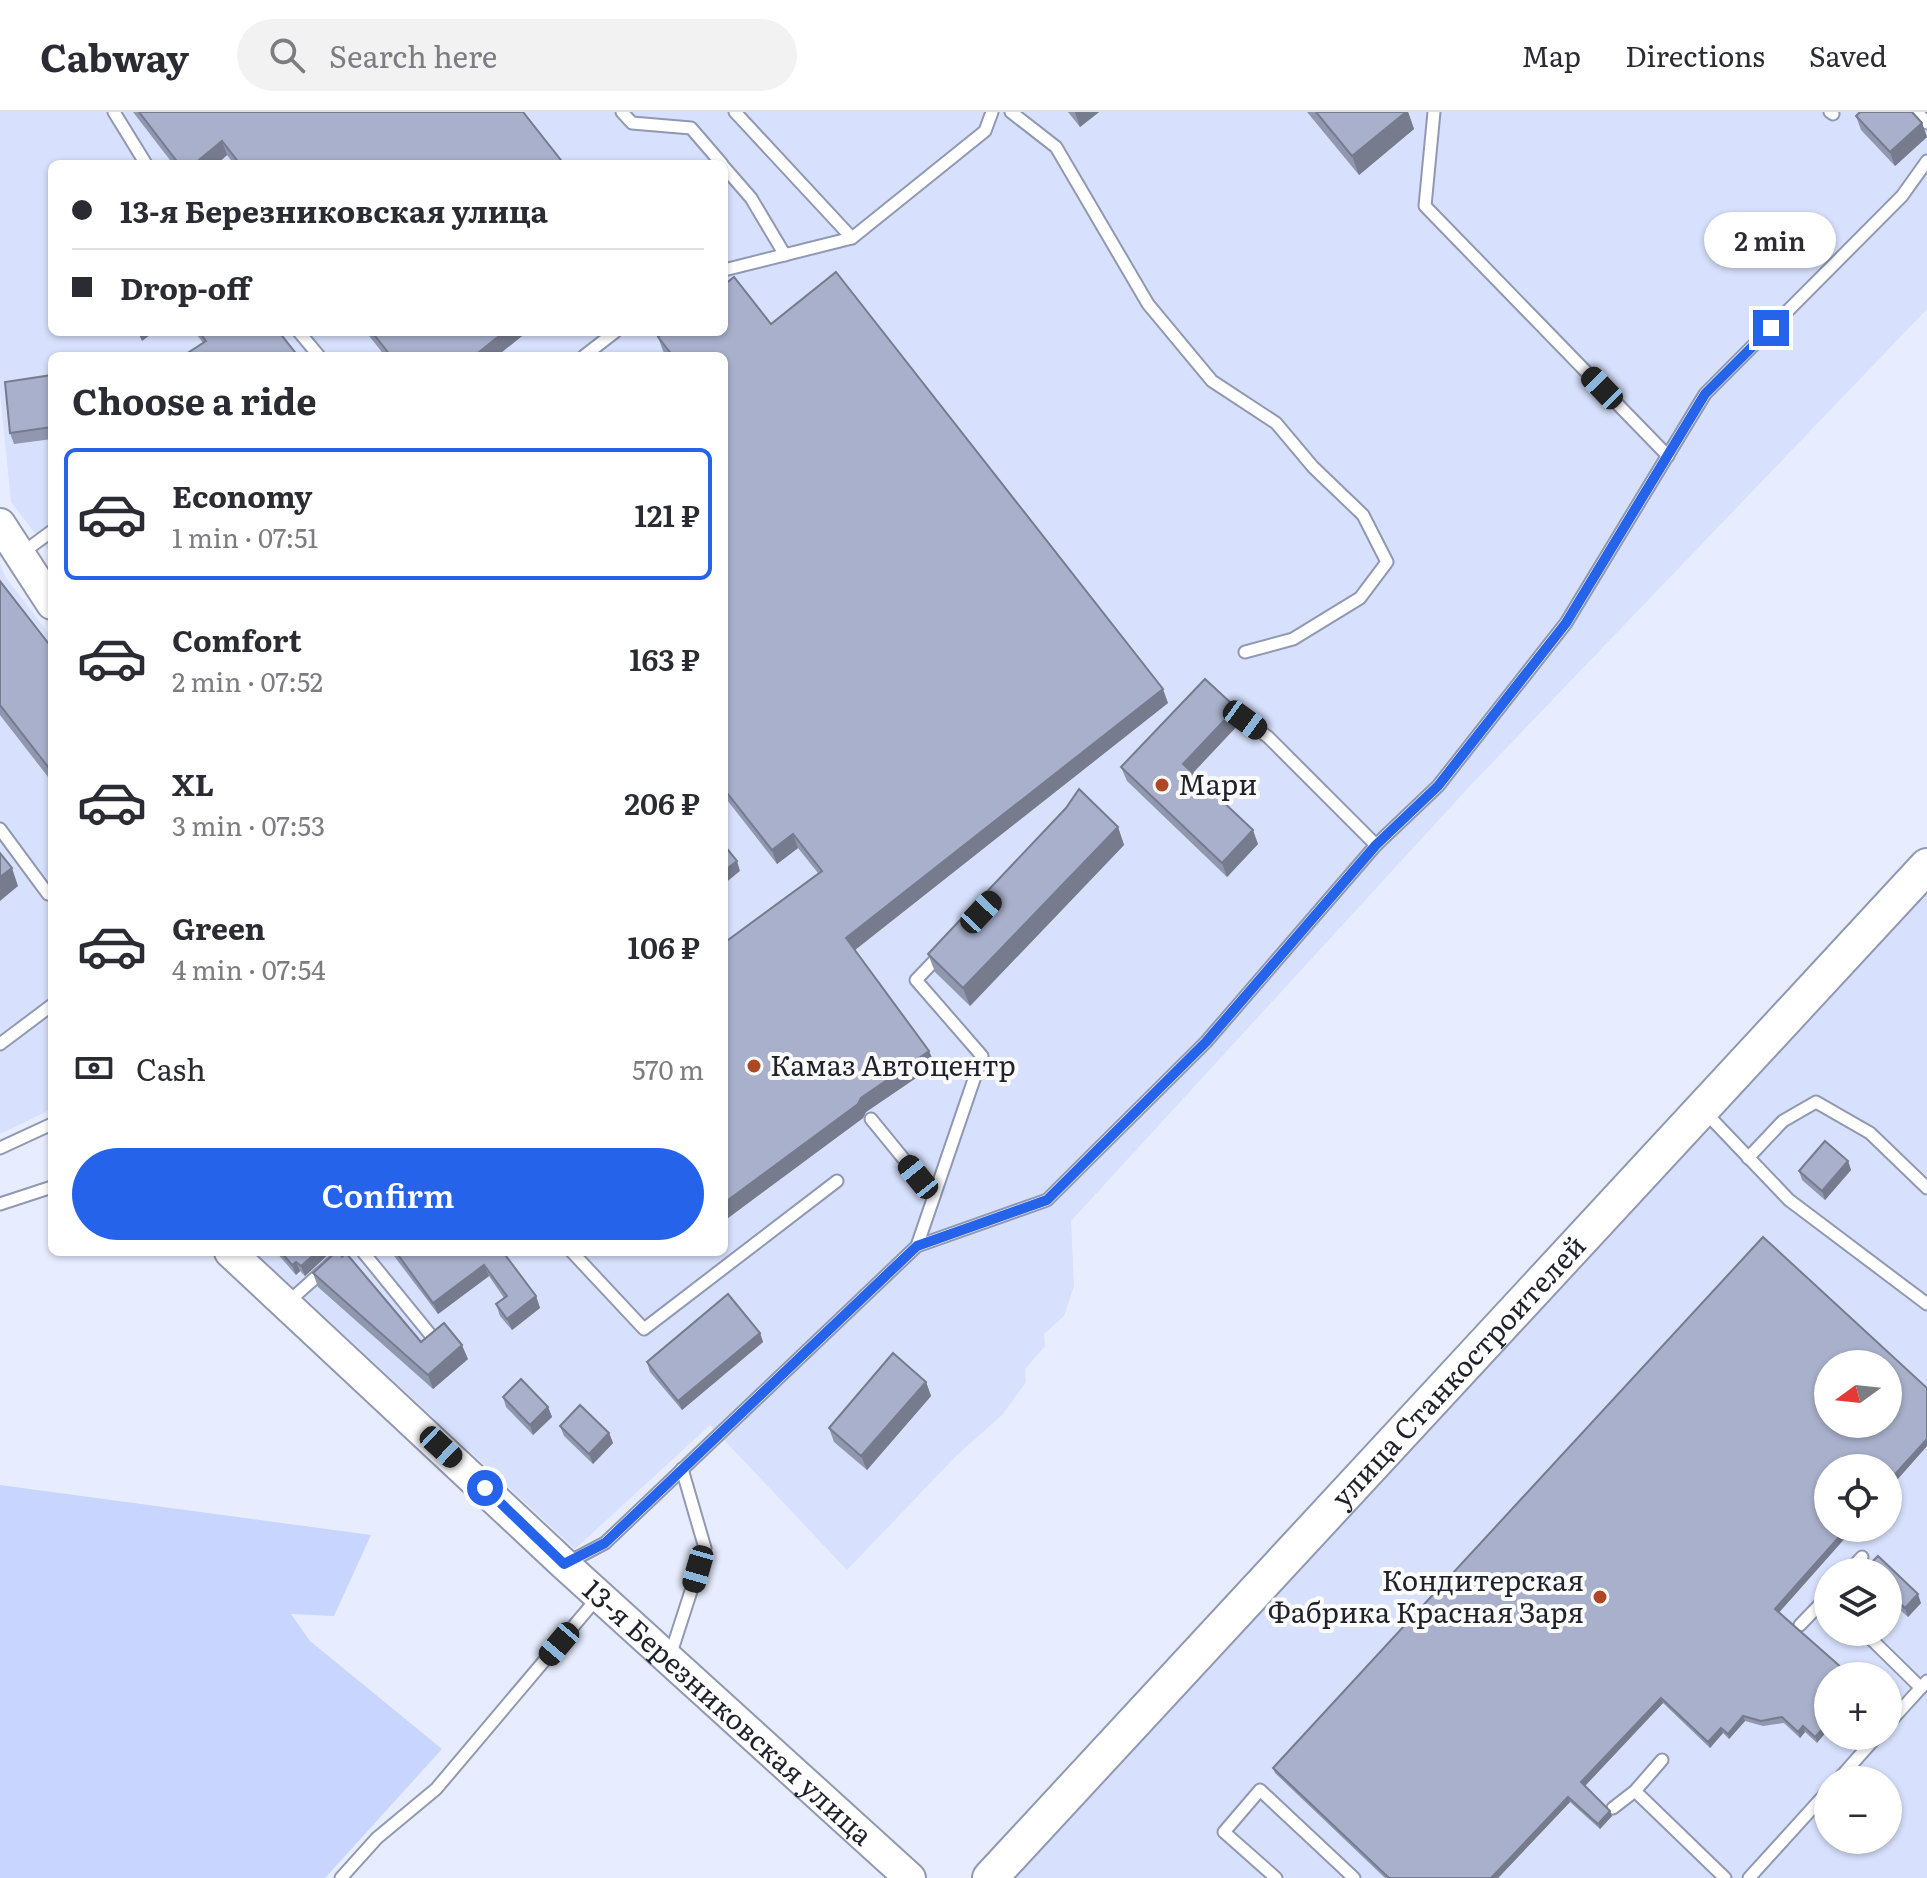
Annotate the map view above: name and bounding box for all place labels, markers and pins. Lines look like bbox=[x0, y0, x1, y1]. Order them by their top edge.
place label: Мари bbox=[1178, 762, 1257, 804]
marker: Мари bbox=[1153, 776, 1171, 794]
place label: Камаз Автоцентр bbox=[770, 1043, 1016, 1085]
marker: Камаз Автоцентр bbox=[745, 1057, 763, 1075]
place label: Кондитерская Фабрика Красная Заря bbox=[1268, 1558, 1584, 1632]
marker: Кондитерская Фабрика Красная Заря bbox=[1591, 1588, 1609, 1606]

